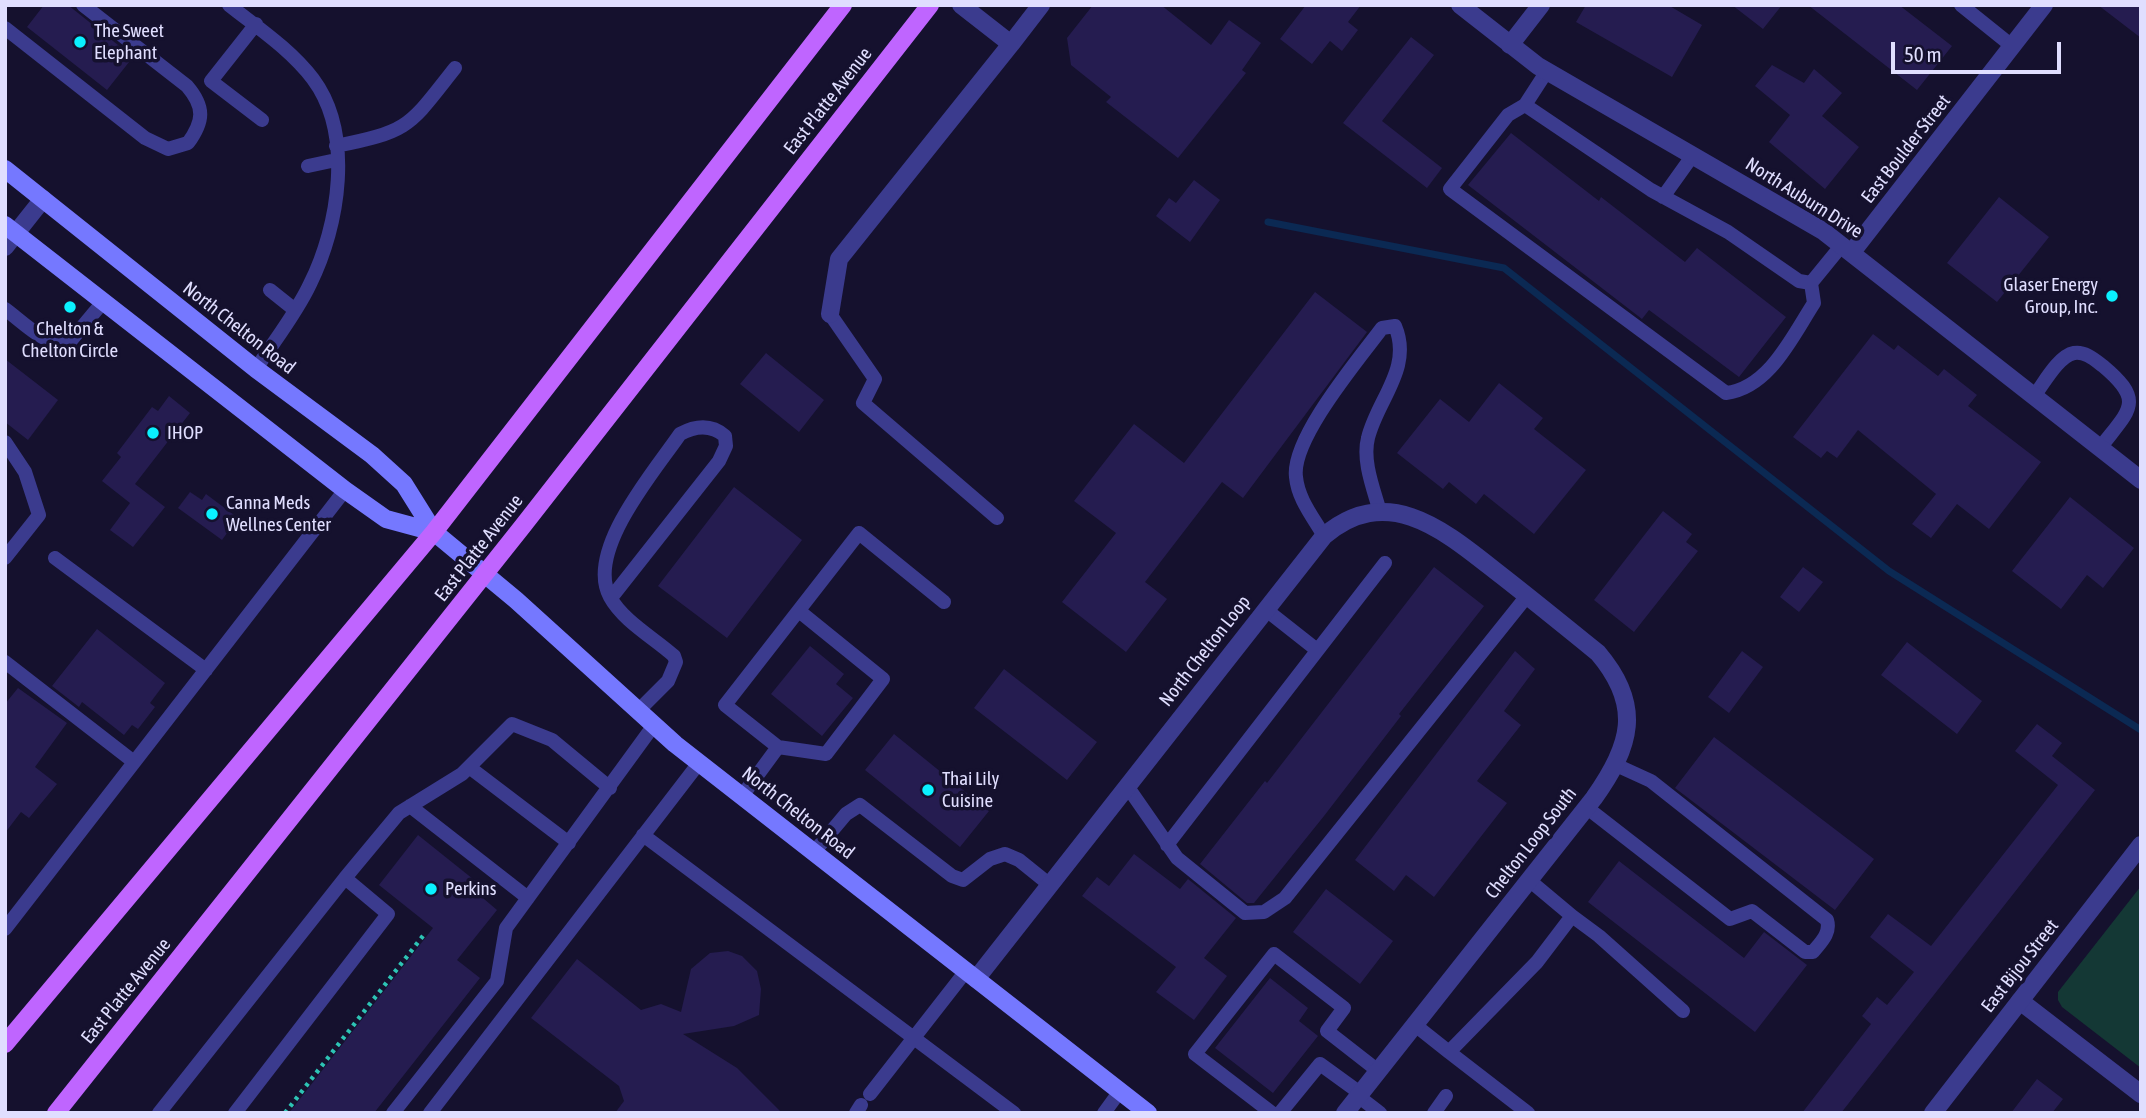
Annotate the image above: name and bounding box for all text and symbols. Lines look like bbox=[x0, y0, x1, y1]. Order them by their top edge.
place label: The Sweet Elephant bbox=[94, 20, 164, 64]
scale bar bbox=[1894, 28, 2064, 72]
marker: The Sweet Elephant bbox=[72, 34, 88, 50]
text: 50 m bbox=[1904, 42, 1942, 66]
street label: East Platte Avenue bbox=[779, 43, 877, 159]
street label: East Boulder Street bbox=[1857, 90, 1955, 208]
street label: North Auburn Drive bbox=[1741, 153, 1867, 243]
place label: Glaser Energy Group, Inc. bbox=[2004, 274, 2098, 318]
street label: North Chelton Road bbox=[178, 277, 300, 379]
marker: Glaser Energy Group, Inc. bbox=[2104, 288, 2120, 304]
marker: Chelton & Chelton Circle bbox=[62, 299, 78, 315]
place label: Chelton & Chelton Circle bbox=[22, 318, 118, 362]
place label: IHOP bbox=[167, 422, 203, 444]
marker: IHOP bbox=[145, 425, 161, 441]
street label: East Platte Avenue bbox=[430, 490, 528, 606]
place label: Canna Meds Wellnes Center bbox=[226, 492, 331, 536]
marker: Canna Meds Wellnes Center bbox=[204, 506, 220, 522]
street label: North Chelton Loop bbox=[1155, 591, 1255, 711]
street label: North Chelton Road bbox=[737, 762, 859, 864]
place label: Thai Lily Cuisine bbox=[942, 768, 999, 812]
marker: Thai Lily Cuisine bbox=[920, 782, 936, 798]
street label: Chelton Loop South bbox=[1480, 783, 1582, 903]
place label: Perkins bbox=[445, 878, 496, 900]
marker: Perkins bbox=[423, 881, 439, 897]
street label: East Bijou Street bbox=[1977, 915, 2063, 1017]
street label: East Platte Avenue bbox=[76, 934, 176, 1048]

